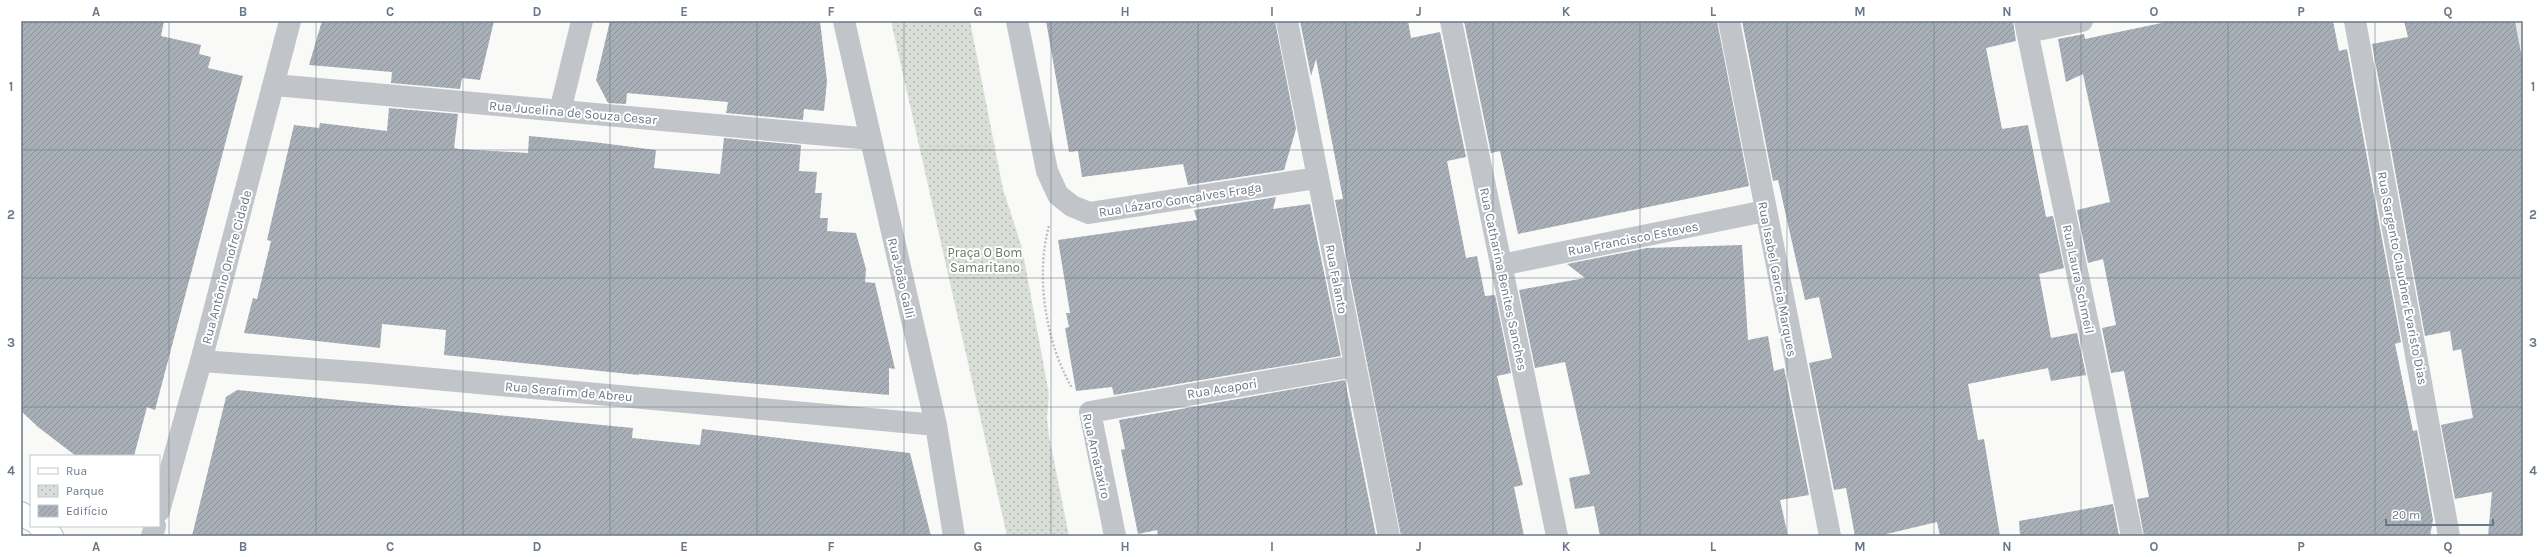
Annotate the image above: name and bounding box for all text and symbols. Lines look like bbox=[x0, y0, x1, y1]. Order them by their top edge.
text: A bbox=[92, 4, 100, 19]
text: B bbox=[239, 4, 247, 19]
text: C bbox=[386, 4, 394, 19]
text: D bbox=[533, 4, 542, 19]
text: E bbox=[680, 4, 688, 19]
text: F bbox=[827, 4, 835, 19]
text: G bbox=[974, 4, 982, 19]
text: H bbox=[1120, 4, 1130, 19]
text: I bbox=[1270, 4, 1274, 19]
text: J bbox=[1416, 4, 1422, 19]
text: K bbox=[1562, 4, 1571, 19]
text: L bbox=[1710, 4, 1717, 19]
text: M bbox=[1854, 4, 1866, 19]
text: N bbox=[2002, 4, 2012, 19]
text: O bbox=[2150, 4, 2159, 19]
text: P bbox=[2297, 4, 2305, 19]
text: Q bbox=[2444, 4, 2453, 19]
text: 1 bbox=[9, 79, 13, 94]
text: 1 bbox=[2531, 79, 2535, 94]
street label: Rua Jucelina de Souza Cesar bbox=[489, 98, 658, 127]
street label: Rua Sargento Claudner Evaristo Dias bbox=[2374, 170, 2431, 386]
street label: Rua Lázaro Gonçalves Fraga bbox=[1098, 179, 1263, 220]
street label: Rua Catharina Benites Sanches bbox=[1477, 186, 1530, 372]
street label: Rua Antônio Onofre Cidade bbox=[199, 188, 254, 346]
street label: Rua Isabel Garcia Marques bbox=[1754, 200, 1800, 358]
text: 2 bbox=[7, 207, 15, 222]
text: 2 bbox=[2529, 207, 2537, 222]
street label: Rua Francisco Esteves bbox=[1567, 218, 1700, 259]
street label: Rua Laura Schmeil bbox=[2060, 223, 2097, 335]
street label: Rua João Galli bbox=[885, 236, 918, 320]
street label: Rua Falanto bbox=[1322, 243, 1351, 315]
park label: Praça O Bom Samaritano bbox=[948, 245, 1022, 275]
text: 3 bbox=[7, 335, 15, 350]
text: 3 bbox=[2529, 335, 2537, 350]
street label: Rua Acapori bbox=[1186, 376, 1258, 401]
street label: Rua Serafim de Abreu bbox=[505, 378, 633, 405]
street label: Rua Amataxiro bbox=[1079, 412, 1114, 500]
legend bbox=[30, 455, 160, 527]
text: 4 bbox=[7, 463, 15, 478]
text: 4 bbox=[2529, 463, 2537, 478]
text: Rua bbox=[66, 464, 87, 478]
text: Parque bbox=[66, 484, 104, 498]
scale bar bbox=[2386, 501, 2493, 527]
text: Edifício bbox=[66, 504, 107, 518]
text: 20 m bbox=[2392, 508, 2420, 522]
text: A bbox=[92, 539, 100, 554]
text: B bbox=[239, 539, 247, 554]
text: C bbox=[386, 539, 394, 554]
text: D bbox=[533, 539, 542, 554]
text: E bbox=[680, 539, 688, 554]
text: F bbox=[827, 539, 835, 554]
text: G bbox=[974, 539, 982, 554]
text: H bbox=[1120, 539, 1130, 554]
text: I bbox=[1270, 539, 1274, 554]
text: J bbox=[1416, 539, 1422, 554]
text: K bbox=[1562, 539, 1571, 554]
text: L bbox=[1710, 539, 1717, 554]
text: M bbox=[1854, 539, 1866, 554]
text: N bbox=[2002, 539, 2012, 554]
text: O bbox=[2150, 539, 2159, 554]
text: P bbox=[2297, 539, 2305, 554]
text: Q bbox=[2444, 539, 2453, 554]

